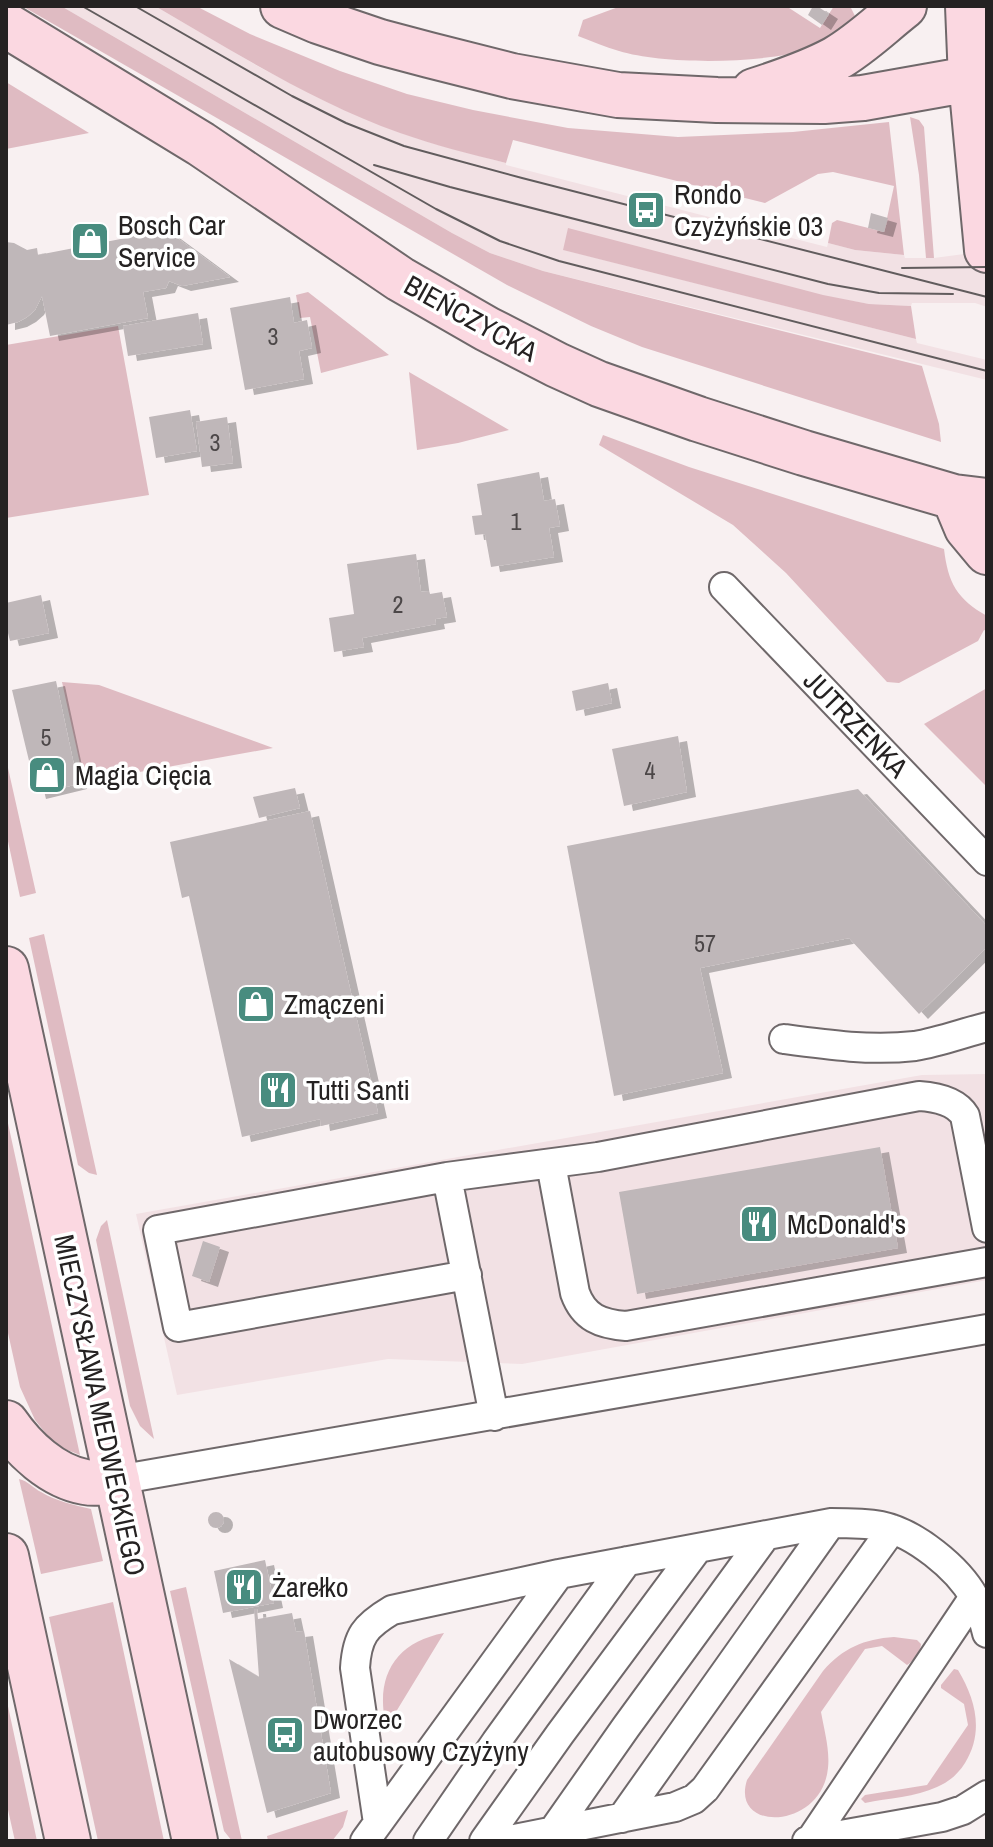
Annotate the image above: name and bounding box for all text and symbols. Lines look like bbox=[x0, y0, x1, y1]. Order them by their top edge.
place label: Rondo Czyżyńskie 03 bbox=[674, 175, 823, 245]
bus stop icon: Rondo Czyżyńskie 03 bbox=[625, 189, 667, 231]
place label: Bosch Car Service bbox=[118, 206, 226, 276]
shop icon: Bosch Car Service bbox=[69, 220, 111, 262]
street label: BIEŃCZYCKA bbox=[398, 266, 545, 371]
house number: 3 bbox=[268, 320, 278, 352]
house number: 3 bbox=[210, 426, 220, 458]
house number: 1 bbox=[511, 505, 522, 537]
house number: 2 bbox=[393, 588, 403, 620]
street label: JUTRZENKA bbox=[795, 662, 917, 786]
house number: 5 bbox=[41, 721, 52, 753]
shop icon: Magia Cięcia bbox=[26, 754, 68, 796]
house number: 4 bbox=[645, 754, 656, 786]
place label: Magia Cięcia bbox=[75, 756, 212, 794]
house number: 57 bbox=[694, 927, 716, 959]
shop icon: Zmączeni bbox=[235, 983, 277, 1025]
place label: Zmączeni bbox=[284, 985, 385, 1023]
restaurant icon: Tutti Santi bbox=[257, 1069, 299, 1111]
place label: Tutti Santi bbox=[306, 1071, 410, 1109]
restaurant icon: McDonald's bbox=[738, 1203, 780, 1245]
place label: McDonald's bbox=[787, 1205, 906, 1243]
street label: MIECZYSŁAWA MEDWECKIEGO bbox=[45, 1231, 155, 1579]
restaurant icon: Żarełko bbox=[223, 1566, 265, 1608]
place label: Żarełko bbox=[272, 1568, 349, 1606]
place label: Dworzec autobusowy Czyżyny bbox=[313, 1700, 529, 1770]
bus stop icon: Dworzec autobusowy Czyżyny bbox=[264, 1714, 306, 1756]

